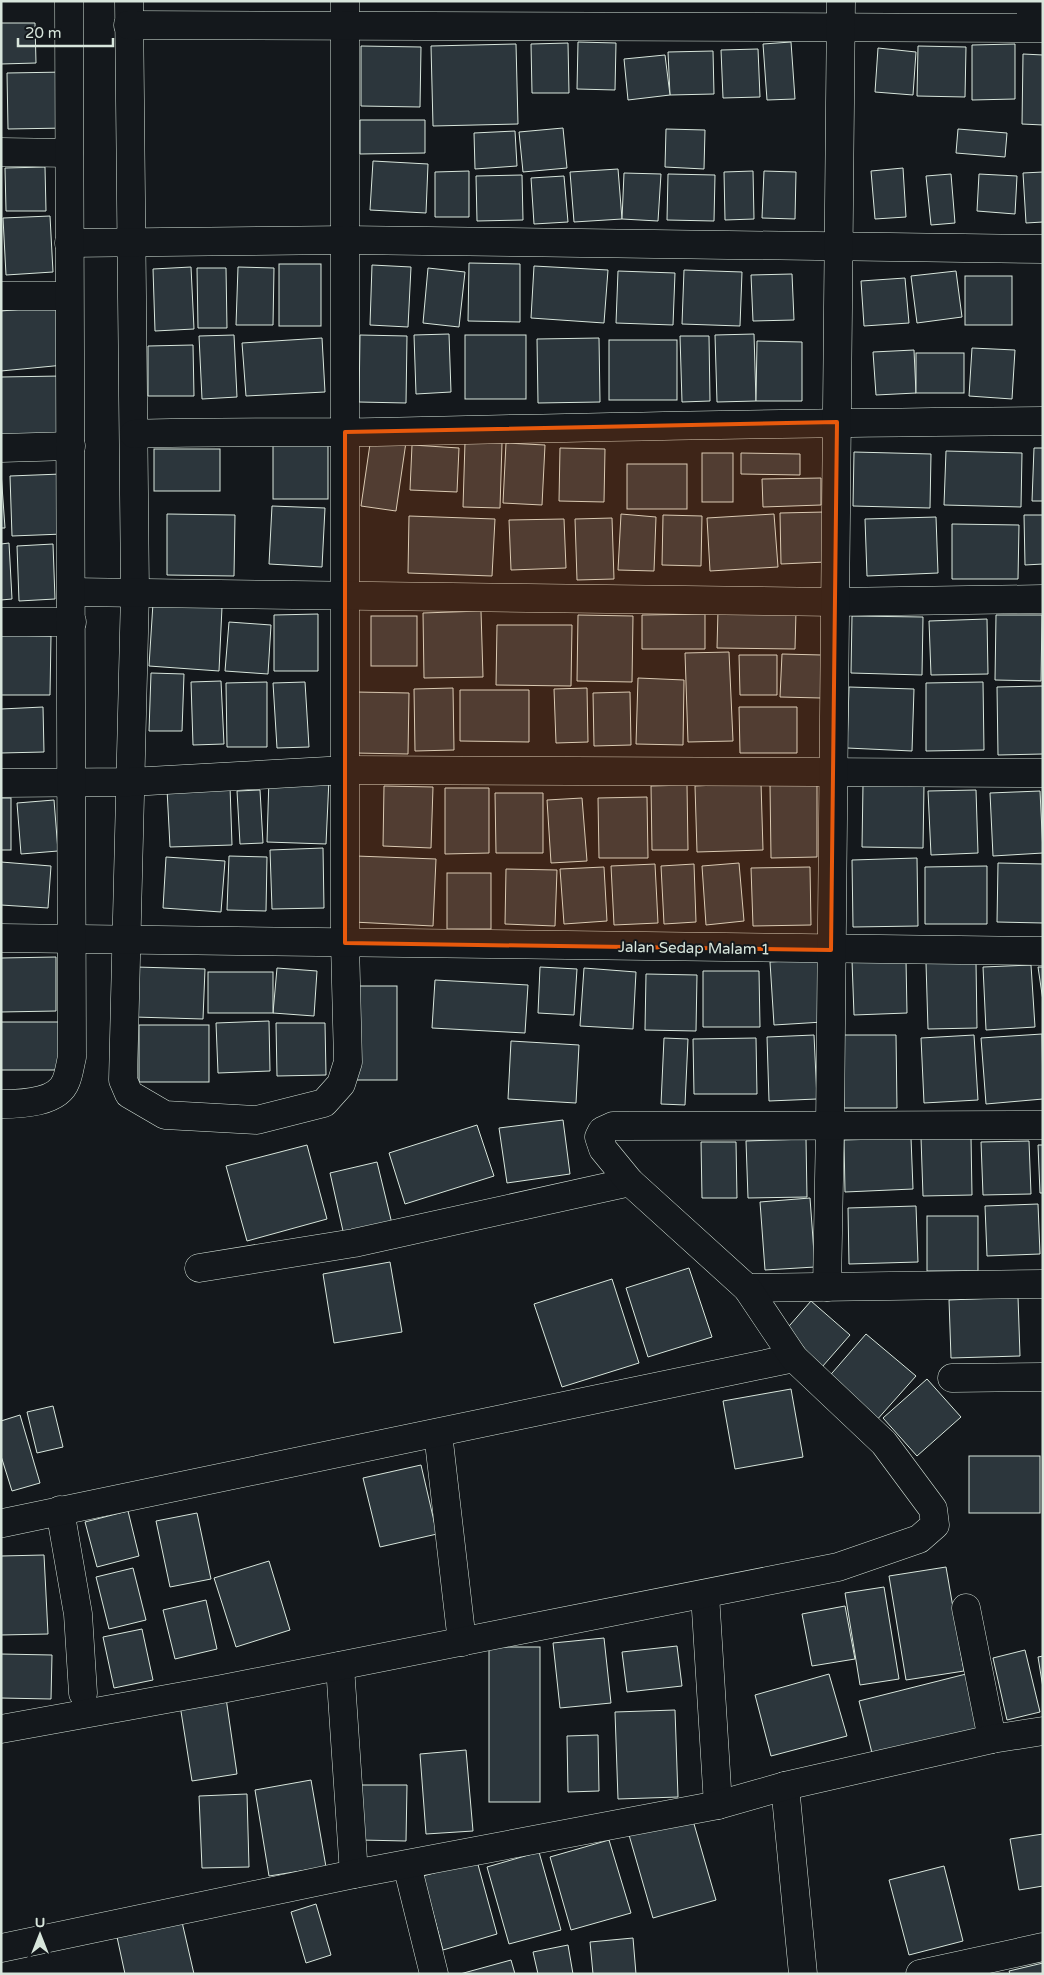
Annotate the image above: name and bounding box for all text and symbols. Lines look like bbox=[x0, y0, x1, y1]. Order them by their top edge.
scale bar bbox=[18, 15, 112, 47]
text: 20 m bbox=[25, 24, 62, 42]
street label: Jalan Sedap Malam 1 bbox=[618, 938, 770, 958]
north arrow bbox=[15, 1910, 65, 1960]
text: U bbox=[35, 1914, 45, 1931]

